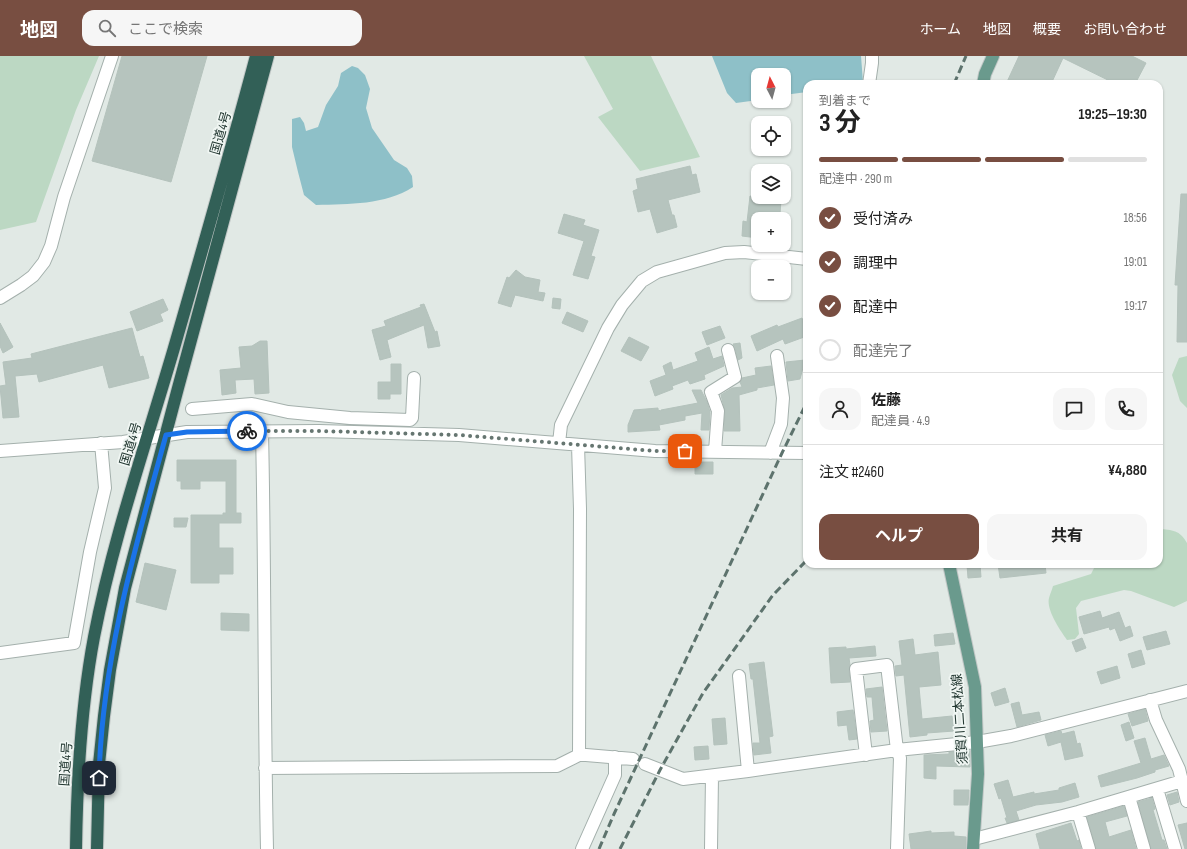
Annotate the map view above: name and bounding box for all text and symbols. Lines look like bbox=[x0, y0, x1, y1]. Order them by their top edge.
search box bbox=[82, 10, 362, 46]
icon: search bbox=[96, 17, 118, 39]
text: 地図 bbox=[20, 19, 58, 42]
text: ここで検索 bbox=[128, 20, 203, 39]
text: ホーム bbox=[919, 21, 961, 38]
text: 地図 bbox=[983, 21, 1011, 38]
text: 概要 bbox=[1033, 21, 1061, 38]
text: お問い合わせ bbox=[1083, 21, 1167, 38]
north arrow bbox=[751, 68, 791, 108]
map controls bbox=[751, 68, 791, 300]
text: 到着まで bbox=[819, 93, 871, 109]
text: 19:25–19:30 bbox=[1079, 105, 1147, 124]
text: 3 分 bbox=[819, 108, 861, 139]
street label: 国道4号 bbox=[207, 109, 235, 157]
button: locate bbox=[751, 116, 791, 156]
button: layers bbox=[751, 164, 791, 204]
text: 配達中 · 290 m bbox=[819, 171, 892, 187]
icon: check bbox=[819, 207, 841, 229]
text: 受付済み bbox=[853, 210, 913, 229]
text: 18:56 bbox=[1123, 210, 1147, 226]
button: + bbox=[751, 212, 791, 252]
icon: check bbox=[819, 251, 841, 273]
text: 調理中 bbox=[853, 254, 898, 273]
text: 19:01 bbox=[1124, 254, 1147, 270]
button: − bbox=[751, 260, 791, 300]
icon: check bbox=[819, 295, 841, 317]
text: 配達中 bbox=[853, 298, 898, 317]
text: 19:17 bbox=[1125, 298, 1147, 314]
text: 配達完了 bbox=[853, 342, 913, 361]
button: person bbox=[819, 388, 861, 430]
button: chat bbox=[1053, 388, 1095, 430]
button: phone bbox=[1105, 388, 1147, 430]
text: 佐藤 bbox=[871, 391, 901, 410]
courier bbox=[227, 411, 267, 451]
text: 配達員 · 4.9 bbox=[871, 413, 930, 429]
street label: 国道4号 bbox=[117, 420, 145, 468]
icon: bike bbox=[236, 420, 258, 442]
pin bbox=[668, 434, 702, 468]
icon: bag bbox=[674, 440, 696, 462]
text: ¥4,880 bbox=[1108, 461, 1147, 480]
text: 注文 #2460 bbox=[819, 463, 884, 482]
button: ヘルプ bbox=[819, 514, 979, 560]
button: 共有 bbox=[987, 514, 1147, 560]
street label: 須賀川二本松線 bbox=[949, 673, 971, 765]
street label: 国道4号 bbox=[56, 741, 76, 787]
pin bbox=[82, 761, 116, 795]
icon: home bbox=[88, 767, 110, 789]

